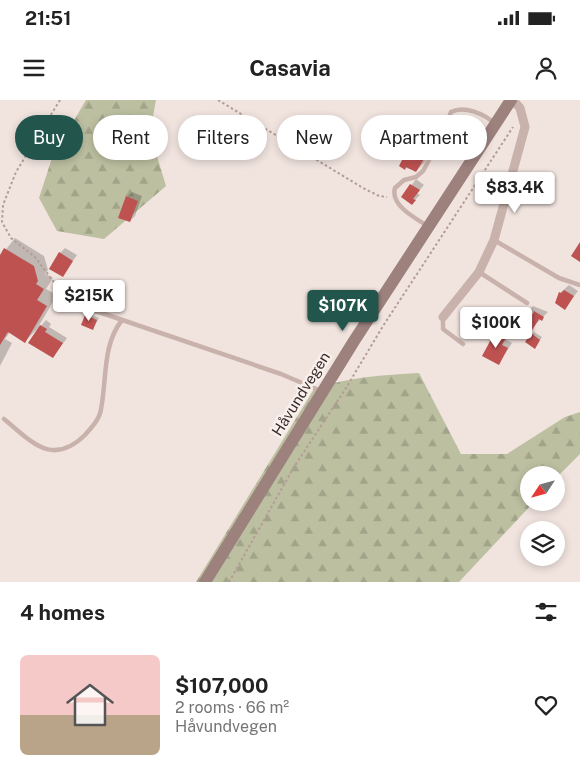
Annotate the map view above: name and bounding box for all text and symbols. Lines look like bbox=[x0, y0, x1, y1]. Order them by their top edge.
text: 21:51 bbox=[25, 7, 71, 29]
icon: menu bbox=[20, 54, 48, 82]
icon: person bbox=[532, 54, 560, 82]
text: Casavia bbox=[249, 55, 331, 81]
chip: Buy bbox=[15, 115, 83, 160]
chip: Rent bbox=[93, 115, 168, 160]
chip: Filters bbox=[178, 115, 267, 160]
chip: New bbox=[277, 115, 351, 160]
chip: Apartment bbox=[361, 115, 487, 160]
pin: $83.4K bbox=[474, 172, 556, 214]
text: $83.4K bbox=[486, 178, 544, 197]
pin: $215K bbox=[54, 280, 124, 322]
text: $215K bbox=[64, 286, 114, 305]
pin: $107K bbox=[308, 290, 378, 332]
text: $107K bbox=[318, 296, 368, 315]
pin: $100K bbox=[461, 306, 531, 349]
text: $100K bbox=[471, 313, 521, 332]
street label: Håvundvegen bbox=[268, 349, 333, 439]
north arrow bbox=[520, 466, 565, 511]
map controls bbox=[520, 466, 565, 566]
button: layers bbox=[520, 521, 565, 566]
icon: filters bbox=[532, 598, 560, 626]
text: 4 homes bbox=[20, 600, 105, 625]
text: $107,000 bbox=[175, 673, 269, 698]
icon: home bbox=[60, 675, 120, 735]
icon: heart bbox=[532, 691, 560, 719]
text: 2 rooms · 66 m² bbox=[175, 698, 289, 717]
text: Håvundvegen bbox=[175, 717, 277, 736]

